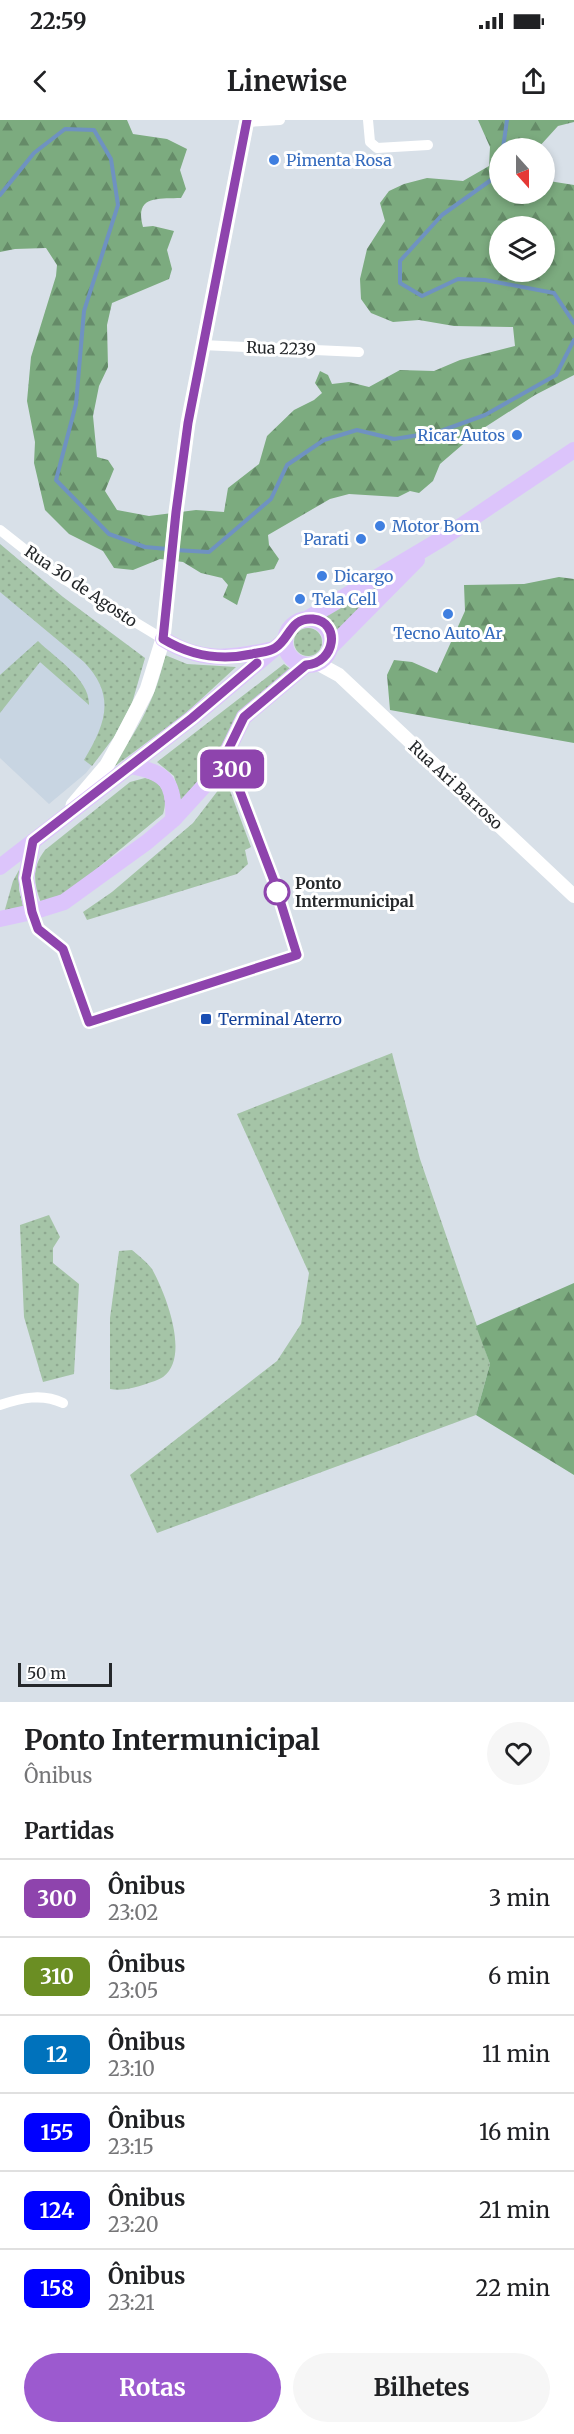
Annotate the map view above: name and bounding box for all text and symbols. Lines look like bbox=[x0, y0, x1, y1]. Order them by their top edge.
text: 22:59 bbox=[30, 7, 87, 35]
text: Linewise bbox=[227, 64, 347, 98]
icon: back bbox=[24, 65, 57, 98]
icon: share bbox=[517, 65, 550, 98]
north arrow bbox=[489, 138, 555, 204]
map controls bbox=[489, 138, 555, 282]
place label: Pimenta Rosa bbox=[286, 150, 392, 170]
marker: Pimenta Rosa bbox=[267, 153, 281, 167]
button: layers bbox=[489, 216, 555, 282]
street label: Rua 2239 bbox=[246, 337, 316, 359]
place label: Ricar Autos bbox=[417, 425, 505, 445]
marker: Ricar Autos bbox=[510, 428, 524, 442]
place label: Motor Bom bbox=[392, 516, 480, 536]
marker: Motor Bom bbox=[373, 519, 387, 533]
place label: Parati bbox=[303, 529, 349, 549]
marker: Parati bbox=[354, 532, 368, 546]
street label: Rua 30 de Agosto bbox=[21, 541, 141, 631]
place label: Dicargo bbox=[334, 566, 393, 586]
marker: Dicargo bbox=[315, 569, 329, 583]
place label: Tela Cell bbox=[312, 589, 377, 609]
marker: Tela Cell bbox=[293, 592, 307, 606]
marker: Tecno Auto Ar bbox=[441, 607, 455, 621]
place label: Tecno Auto Ar bbox=[393, 623, 503, 643]
street label: Rua Ari Barroso bbox=[405, 736, 507, 834]
line badge: 300 bbox=[198, 750, 266, 788]
text: 300 bbox=[212, 756, 252, 783]
place label: Ponto Intermunicipal bbox=[295, 873, 414, 911]
marker: Ponto Intermunicipal bbox=[264, 879, 290, 905]
place label: Terminal Aterro bbox=[218, 1009, 342, 1029]
marker: Terminal Aterro bbox=[199, 1012, 213, 1026]
scale bar bbox=[18, 1660, 112, 1688]
text: 50 m bbox=[27, 1663, 66, 1683]
text: Ponto Intermunicipal bbox=[24, 1722, 320, 1758]
button: heart bbox=[487, 1722, 550, 1785]
text: Ônibus bbox=[24, 1763, 92, 1788]
text: Partidas bbox=[24, 1817, 114, 1845]
text: Ônibus bbox=[108, 1872, 185, 1900]
text: 3 min bbox=[489, 1884, 550, 1912]
text: 300 bbox=[37, 1885, 77, 1912]
text: 23:02 bbox=[108, 1900, 158, 1925]
text: Ônibus bbox=[108, 1950, 185, 1978]
text: 6 min bbox=[488, 1962, 550, 1990]
text: 310 bbox=[40, 1963, 74, 1990]
text: 23:05 bbox=[108, 1978, 158, 2003]
text: Ônibus bbox=[108, 2028, 185, 2056]
text: 11 min bbox=[482, 2040, 550, 2068]
text: 12 bbox=[46, 2041, 68, 2068]
text: 23:10 bbox=[108, 2056, 155, 2081]
text: Ônibus bbox=[108, 2106, 185, 2134]
text: 16 min bbox=[479, 2118, 550, 2146]
text: 155 bbox=[41, 2119, 73, 2146]
text: 23:15 bbox=[108, 2134, 154, 2159]
text: Ônibus bbox=[108, 2184, 185, 2212]
text: 21 min bbox=[479, 2196, 550, 2224]
text: 124 bbox=[40, 2197, 74, 2224]
text: 23:20 bbox=[108, 2212, 159, 2237]
text: Ônibus bbox=[108, 2262, 185, 2290]
text: 22 min bbox=[476, 2274, 550, 2302]
text: 158 bbox=[40, 2275, 74, 2302]
text: 23:21 bbox=[108, 2290, 155, 2315]
button: Rotas bbox=[24, 2353, 281, 2422]
button: Bilhetes bbox=[293, 2353, 550, 2422]

